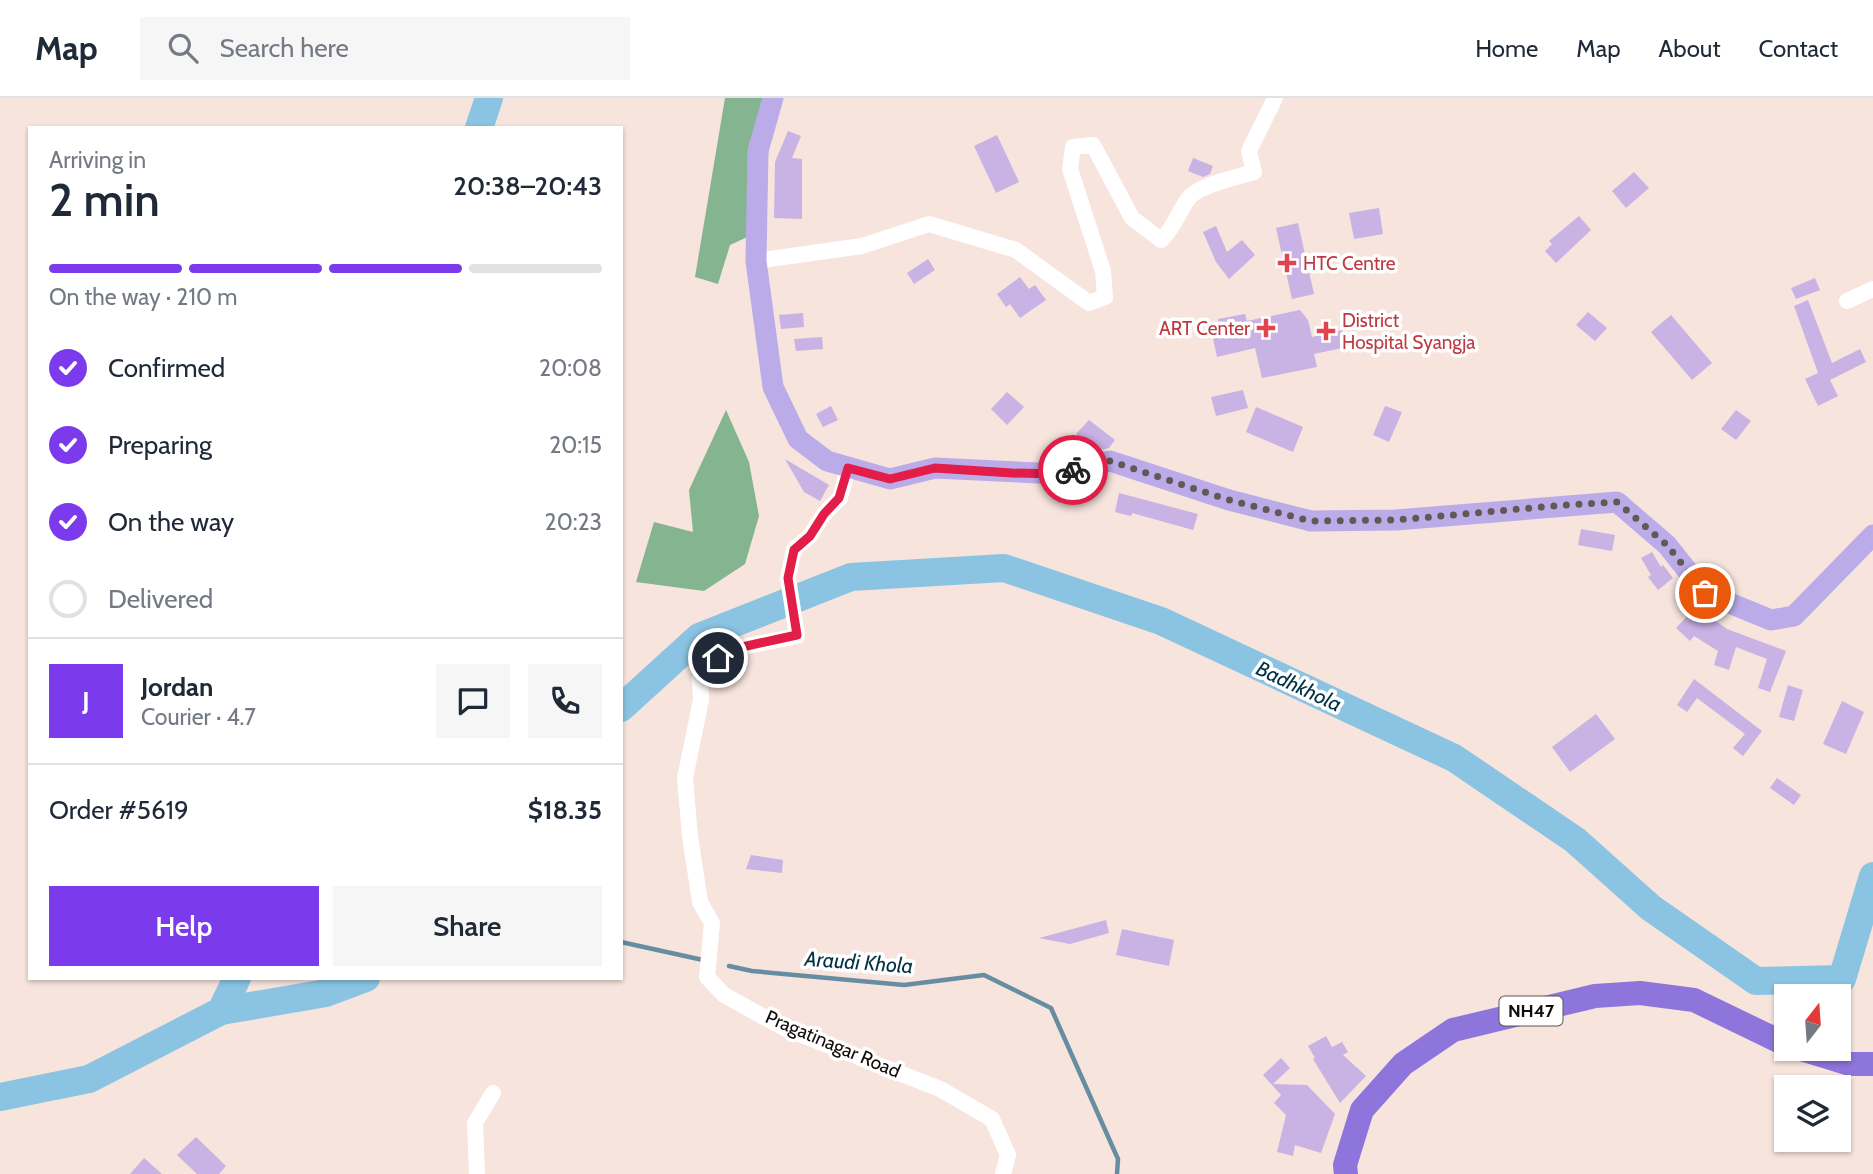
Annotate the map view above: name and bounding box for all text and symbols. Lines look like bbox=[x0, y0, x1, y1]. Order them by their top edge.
search box bbox=[140, 17, 630, 80]
text: Map bbox=[35, 28, 98, 68]
icon: search bbox=[164, 29, 202, 67]
text: Search here bbox=[220, 32, 349, 64]
text: Home bbox=[1475, 34, 1538, 63]
text: Map bbox=[1576, 34, 1621, 63]
text: About bbox=[1659, 34, 1721, 63]
text: Contact bbox=[1759, 34, 1838, 63]
text: Arriving in bbox=[49, 146, 146, 174]
text: 20:38–20:43 bbox=[453, 170, 602, 202]
text: 2 min bbox=[49, 172, 160, 228]
place label: HTC Centre bbox=[1303, 252, 1396, 275]
marker: HTC Centre bbox=[1277, 253, 1297, 273]
text: On the way · 210 m bbox=[49, 283, 237, 311]
place label: District Hospital Syangja bbox=[1342, 309, 1475, 354]
place label: ART Center bbox=[1159, 317, 1250, 340]
marker: ART Center bbox=[1256, 318, 1276, 338]
marker: District Hospital Syangja bbox=[1316, 321, 1336, 341]
icon: check bbox=[49, 349, 87, 387]
text: Confirmed bbox=[108, 352, 225, 384]
text: 20:08 bbox=[539, 354, 602, 382]
icon: check bbox=[49, 426, 87, 464]
text: Preparing bbox=[108, 429, 212, 461]
text: 20:15 bbox=[549, 431, 602, 459]
courier bbox=[1038, 435, 1108, 505]
icon: bike bbox=[1054, 451, 1092, 489]
icon: check bbox=[49, 503, 87, 541]
text: On the way bbox=[108, 506, 234, 538]
text: 20:23 bbox=[545, 508, 602, 536]
pin bbox=[1675, 563, 1735, 623]
icon: bag bbox=[1686, 574, 1724, 612]
text: Delivered bbox=[108, 583, 213, 615]
pin bbox=[688, 628, 748, 688]
icon: home bbox=[699, 639, 737, 677]
water label: Badhkhola bbox=[1252, 655, 1346, 717]
button: chat bbox=[436, 664, 510, 738]
button: phone bbox=[528, 664, 602, 738]
text: Jordan bbox=[141, 671, 213, 703]
text: J bbox=[82, 685, 90, 717]
text: Courier · 4.7 bbox=[141, 703, 256, 731]
text: Order #5619 bbox=[49, 794, 189, 826]
text: $18.35 bbox=[528, 794, 602, 826]
button: Help bbox=[49, 886, 319, 966]
button: Share bbox=[333, 886, 602, 966]
water label: Araudi Khola bbox=[803, 946, 914, 978]
north arrow bbox=[1774, 984, 1852, 1060]
map controls bbox=[1774, 984, 1851, 1152]
road number: NH47 bbox=[1500, 996, 1562, 1026]
street label: Pragatinagar Road bbox=[762, 1005, 904, 1083]
button: layers bbox=[1774, 1075, 1851, 1152]

